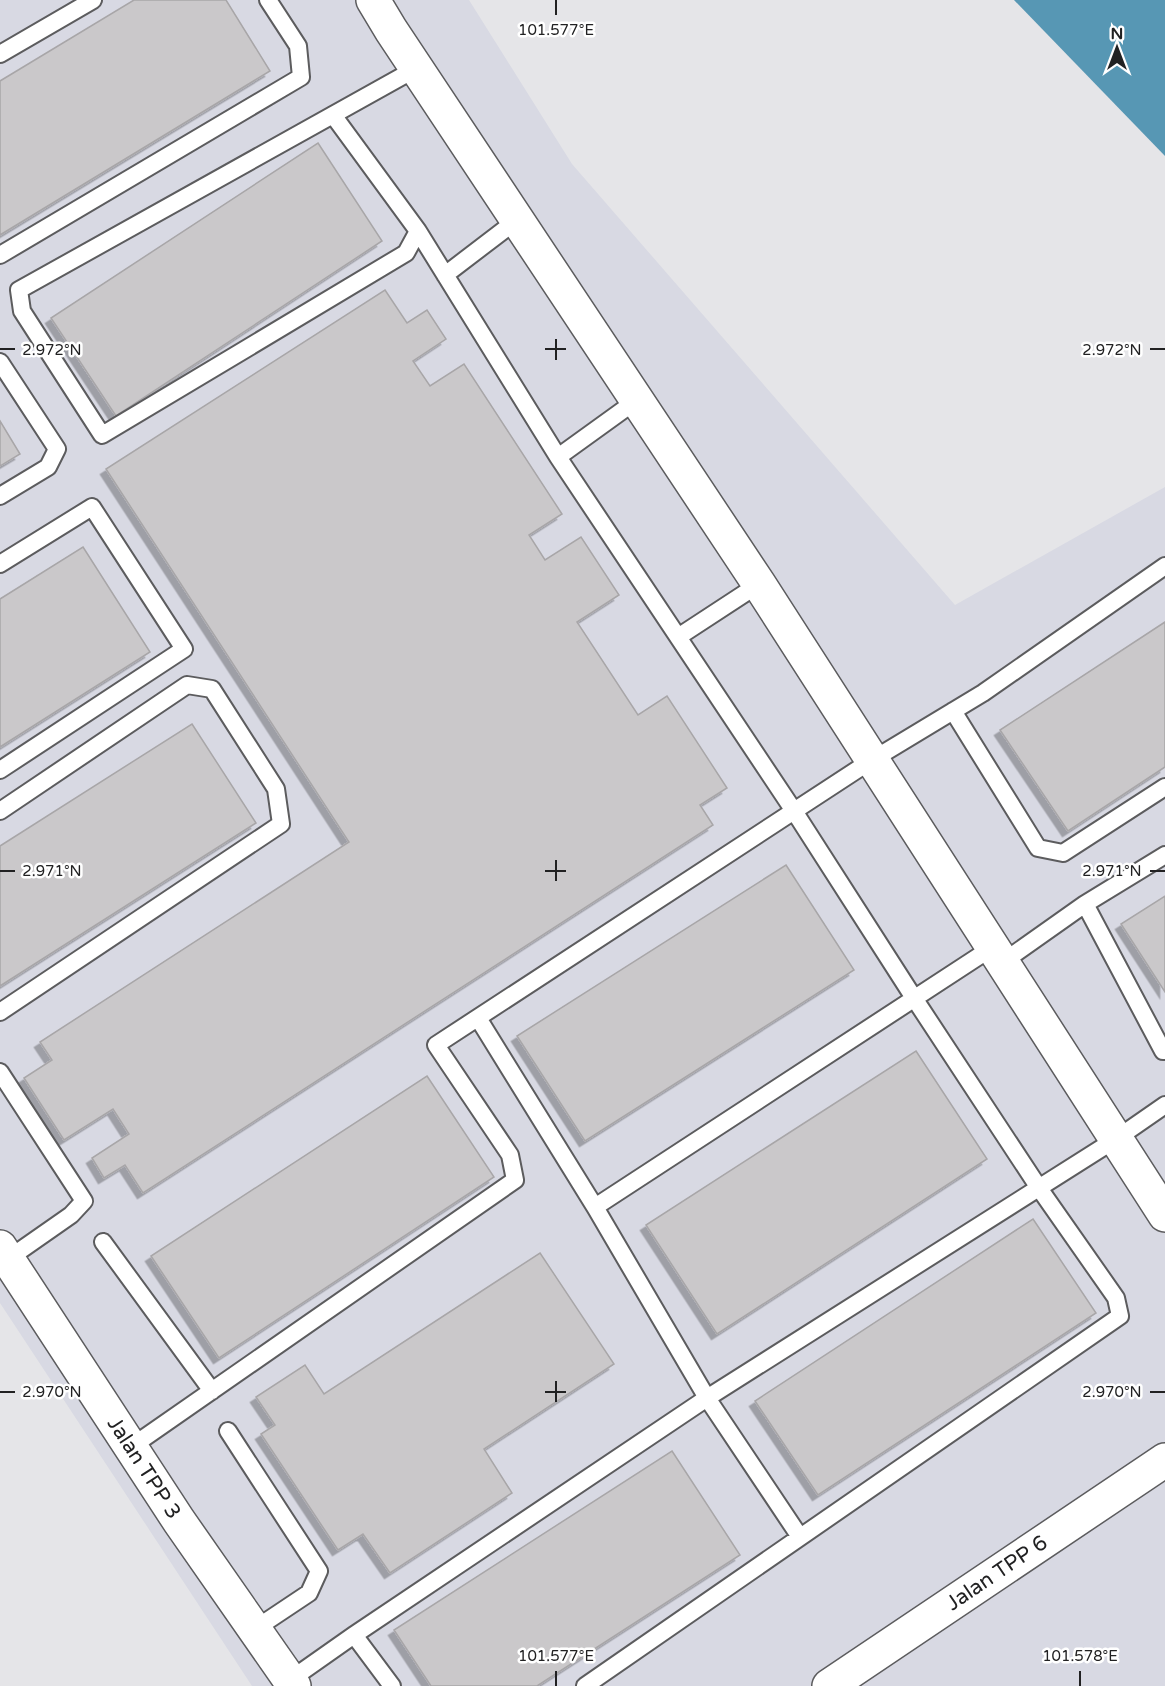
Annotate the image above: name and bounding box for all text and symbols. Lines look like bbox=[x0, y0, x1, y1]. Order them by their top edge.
north arrow bbox=[1087, 18, 1147, 78]
text: 101.577°E bbox=[518, 21, 594, 39]
text: N bbox=[1111, 24, 1123, 44]
text: 2.972°N bbox=[22, 341, 82, 359]
text: 2.972°N bbox=[1082, 341, 1142, 359]
text: 2.971°N bbox=[22, 862, 82, 880]
text: 2.971°N bbox=[1082, 862, 1142, 880]
text: 2.970°N bbox=[22, 1383, 82, 1401]
text: 2.970°N bbox=[1082, 1383, 1142, 1401]
street label: Jalan TPP 3 bbox=[102, 1412, 186, 1524]
street label: Jalan TPP 6 bbox=[942, 1530, 1052, 1616]
text: 101.577°E bbox=[518, 1647, 594, 1665]
text: 101.578°E bbox=[1042, 1647, 1118, 1665]

